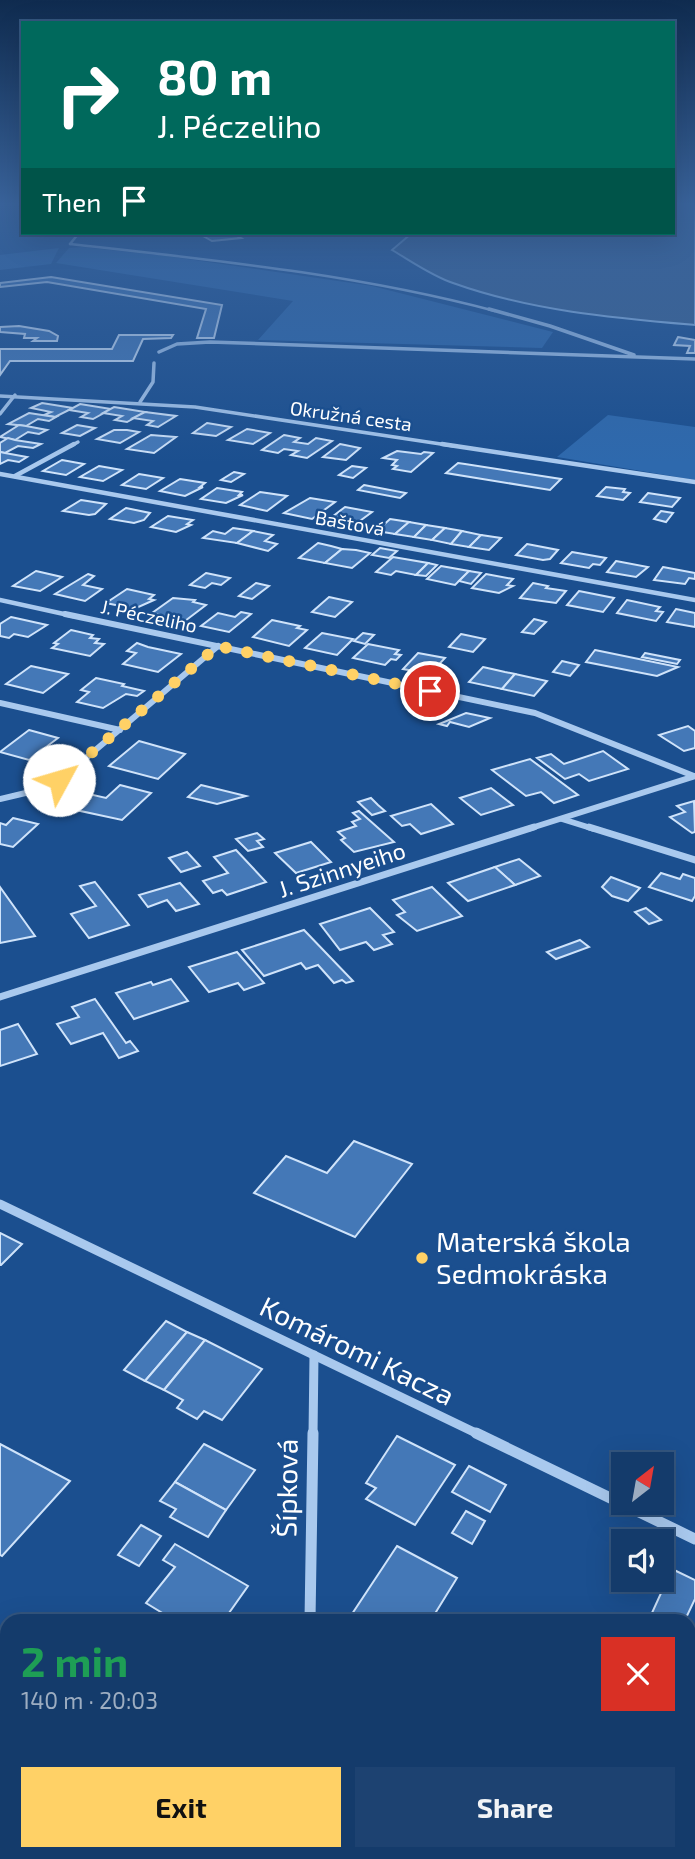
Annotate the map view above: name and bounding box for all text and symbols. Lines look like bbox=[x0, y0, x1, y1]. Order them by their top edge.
text: 80 m bbox=[157, 46, 272, 105]
icon: right bbox=[42, 49, 133, 140]
text: J. Péczeliho bbox=[157, 106, 322, 144]
icon: arrive bbox=[115, 182, 153, 220]
text: Then bbox=[42, 186, 101, 217]
street label: Okružná cesta bbox=[289, 396, 414, 435]
street label: Baštová bbox=[314, 505, 387, 540]
street label: J. Péczeliho bbox=[99, 594, 199, 637]
pin bbox=[400, 661, 460, 721]
icon: arrive bbox=[411, 672, 449, 710]
position arrow bbox=[22, 743, 96, 817]
street label: J. Szinnyeiho bbox=[275, 835, 409, 903]
place label: Materská škola Sedmokráska bbox=[436, 1224, 631, 1290]
marker: Materská škola Sedmokráska bbox=[414, 1250, 430, 1266]
street label: Komáromi Kacza bbox=[255, 1288, 460, 1412]
street label: Šípková bbox=[268, 1438, 304, 1538]
north arrow bbox=[611, 1452, 674, 1516]
map controls bbox=[611, 1452, 674, 1592]
button: sound bbox=[611, 1529, 674, 1592]
text: 2 min bbox=[21, 1635, 128, 1685]
button: close bbox=[601, 1637, 675, 1711]
text: 140 m · 20:03 bbox=[21, 1686, 158, 1714]
button: Exit bbox=[21, 1767, 341, 1847]
button: Share bbox=[355, 1767, 675, 1847]

